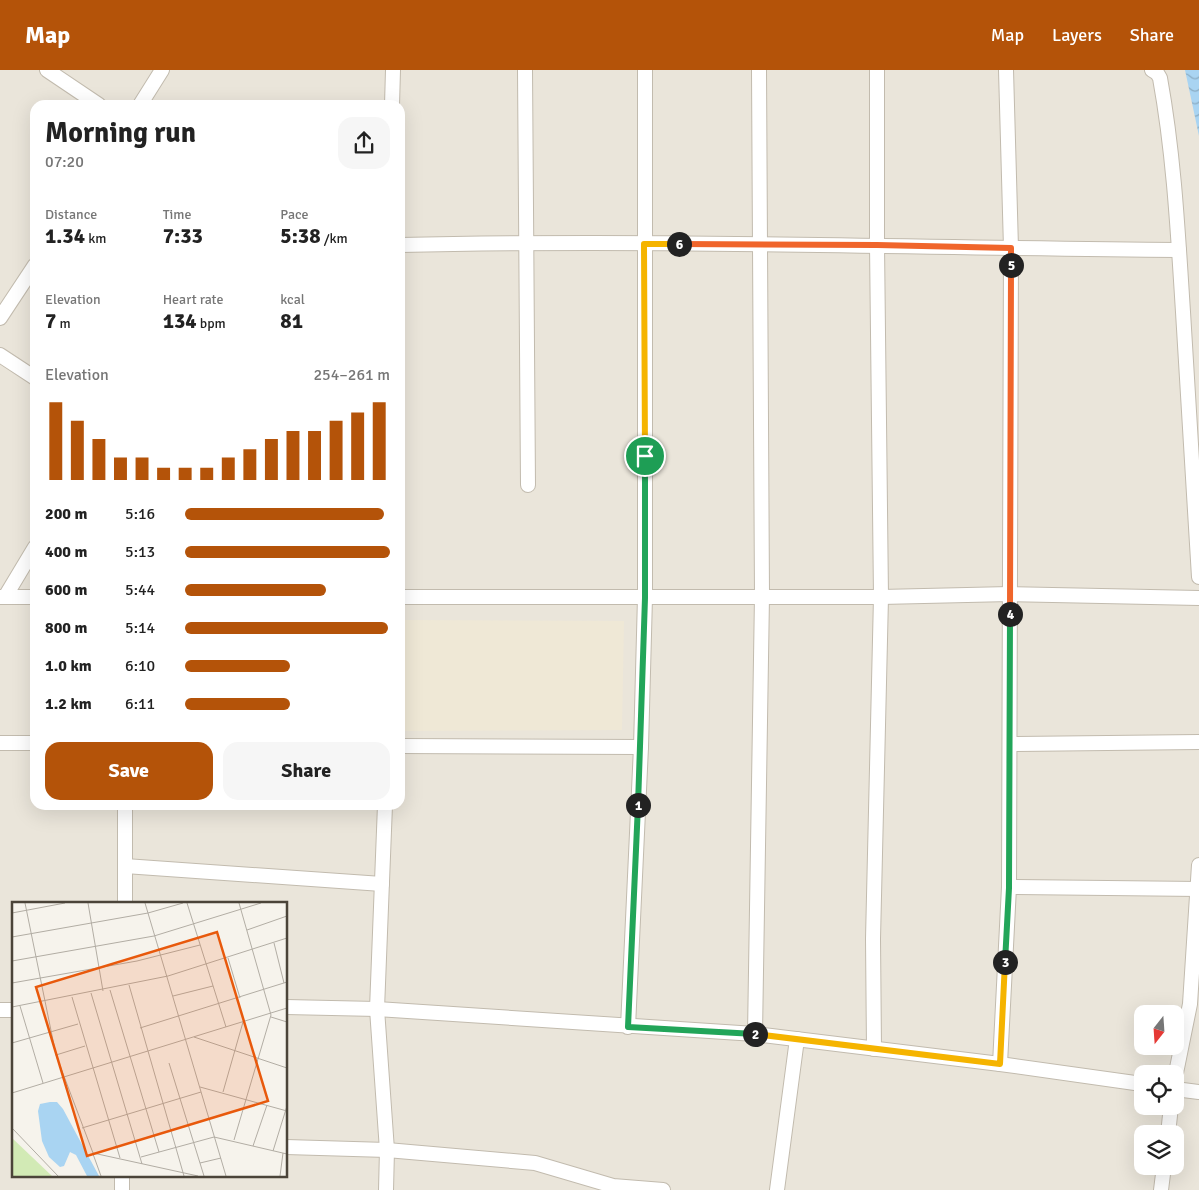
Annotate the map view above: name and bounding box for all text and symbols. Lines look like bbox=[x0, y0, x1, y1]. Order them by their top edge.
text: Map bbox=[25, 20, 70, 50]
text: Map bbox=[991, 24, 1024, 46]
text: Layers bbox=[1052, 24, 1102, 46]
text: Share bbox=[1130, 24, 1174, 46]
text: Morning run bbox=[45, 116, 196, 150]
button: share bbox=[338, 117, 390, 169]
text: 07:20 bbox=[45, 152, 84, 172]
text: Distance bbox=[45, 206, 97, 223]
text: Time bbox=[163, 206, 192, 223]
text: Pace bbox=[280, 206, 309, 223]
text: 1.34 bbox=[45, 223, 85, 249]
text: 7:33 bbox=[163, 223, 203, 249]
text: 5:38 bbox=[280, 223, 321, 249]
text: km bbox=[85, 230, 106, 247]
text: /km bbox=[321, 230, 348, 247]
pin: 6 bbox=[666, 232, 692, 256]
text: 6 bbox=[676, 236, 683, 253]
pin: 5 bbox=[998, 252, 1024, 278]
text: 5 bbox=[1008, 257, 1015, 274]
text: Elevation bbox=[45, 291, 101, 308]
text: Heart rate bbox=[163, 291, 223, 308]
text: kcal bbox=[280, 291, 305, 308]
text: 7 bbox=[45, 308, 56, 334]
text: 134 bbox=[163, 308, 197, 334]
text: 81 bbox=[280, 308, 303, 334]
text: m bbox=[56, 315, 71, 332]
text: bpm bbox=[197, 315, 226, 332]
text: Elevation bbox=[45, 365, 109, 385]
text: 254–261 m bbox=[313, 365, 390, 385]
pin bbox=[624, 435, 666, 477]
icon: arrive bbox=[631, 442, 659, 470]
text: 200 m bbox=[45, 504, 87, 524]
text: 5:16 bbox=[125, 504, 155, 524]
text: 400 m bbox=[45, 542, 87, 562]
text: 5:13 bbox=[125, 542, 155, 562]
text: 600 m bbox=[45, 580, 87, 600]
text: 5:44 bbox=[125, 580, 155, 600]
pin: 4 bbox=[998, 602, 1022, 626]
text: 4 bbox=[1007, 606, 1014, 623]
text: 800 m bbox=[45, 618, 87, 638]
text: 5:14 bbox=[125, 618, 155, 638]
text: 1.0 km bbox=[45, 656, 92, 676]
text: 6:10 bbox=[125, 656, 155, 676]
text: 1.2 km bbox=[45, 694, 92, 714]
text: 6:11 bbox=[125, 694, 155, 714]
button: Save bbox=[45, 742, 213, 800]
button: Share bbox=[223, 742, 390, 800]
pin: 1 bbox=[626, 792, 650, 818]
text: 1 bbox=[635, 797, 642, 814]
inset map bbox=[12, 902, 288, 1178]
pin: 3 bbox=[992, 950, 1018, 974]
text: 3 bbox=[1002, 954, 1009, 971]
north arrow bbox=[1134, 1005, 1184, 1055]
map controls bbox=[1134, 1005, 1184, 1175]
pin: 2 bbox=[742, 1022, 768, 1046]
text: 2 bbox=[752, 1026, 759, 1043]
button: locate bbox=[1134, 1065, 1184, 1115]
button: layers bbox=[1134, 1125, 1184, 1175]

